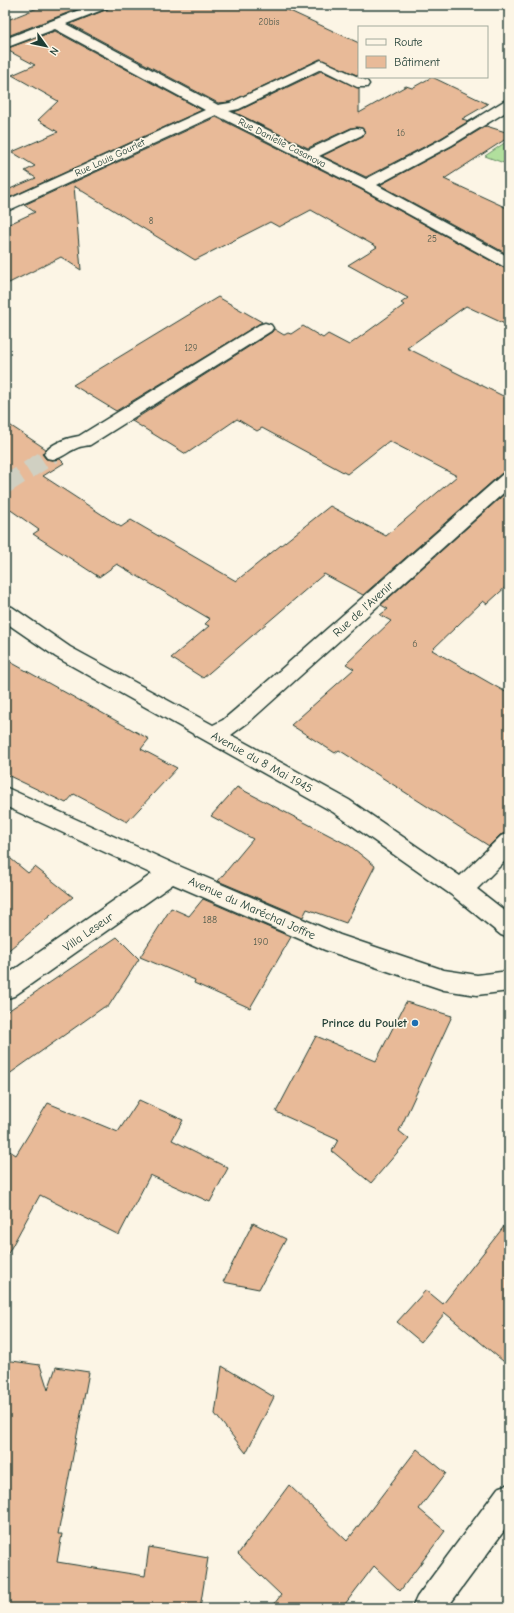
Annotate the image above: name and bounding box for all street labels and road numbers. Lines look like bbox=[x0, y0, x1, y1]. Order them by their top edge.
street label: Rue Danielle Casanova bbox=[236, 116, 328, 170]
street label: Rue Louis Gourlet bbox=[73, 136, 148, 180]
street label: Rue de l'Avenir bbox=[330, 578, 396, 640]
street label: Avenue du 8 Mai 1945 bbox=[209, 728, 315, 796]
street label: Avenue du Maréchal Joffre bbox=[186, 874, 318, 942]
street label: Villa Leseur bbox=[60, 909, 116, 954]

